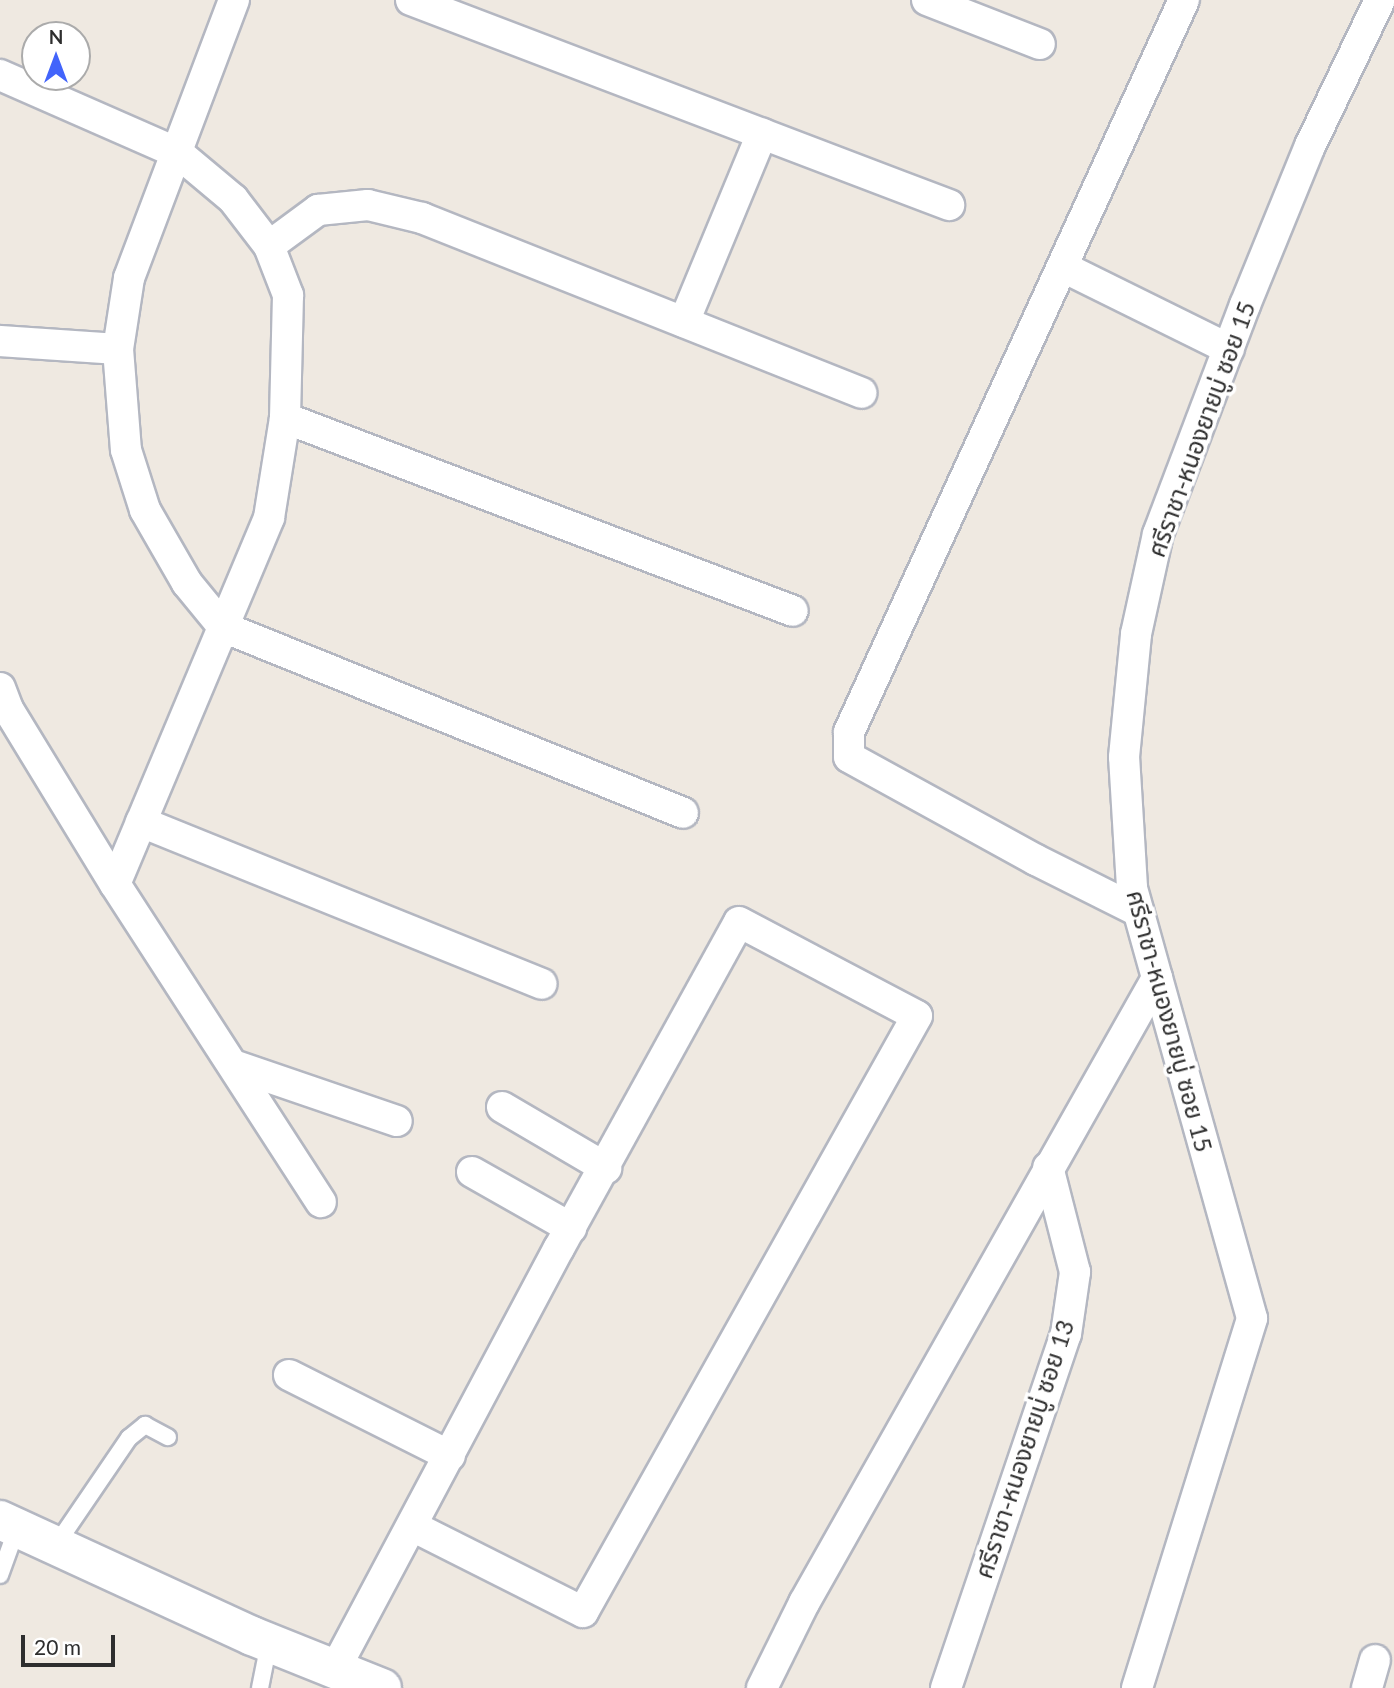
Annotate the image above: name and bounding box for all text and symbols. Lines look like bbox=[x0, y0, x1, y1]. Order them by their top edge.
north arrow bbox=[21, 21, 91, 91]
text: N bbox=[49, 25, 63, 48]
street label: ศรีราชา-หนองยายบู่ ซอย 15 bbox=[1141, 297, 1261, 561]
street label: ศรีราชา-หนองยายบู่ ซอย 15 bbox=[1121, 887, 1219, 1155]
street label: ศรีราชา-หนองยายบู่ ซอย 13 bbox=[969, 1316, 1079, 1582]
scale bar bbox=[24, 1622, 119, 1666]
text: 20 m bbox=[34, 1634, 81, 1659]

